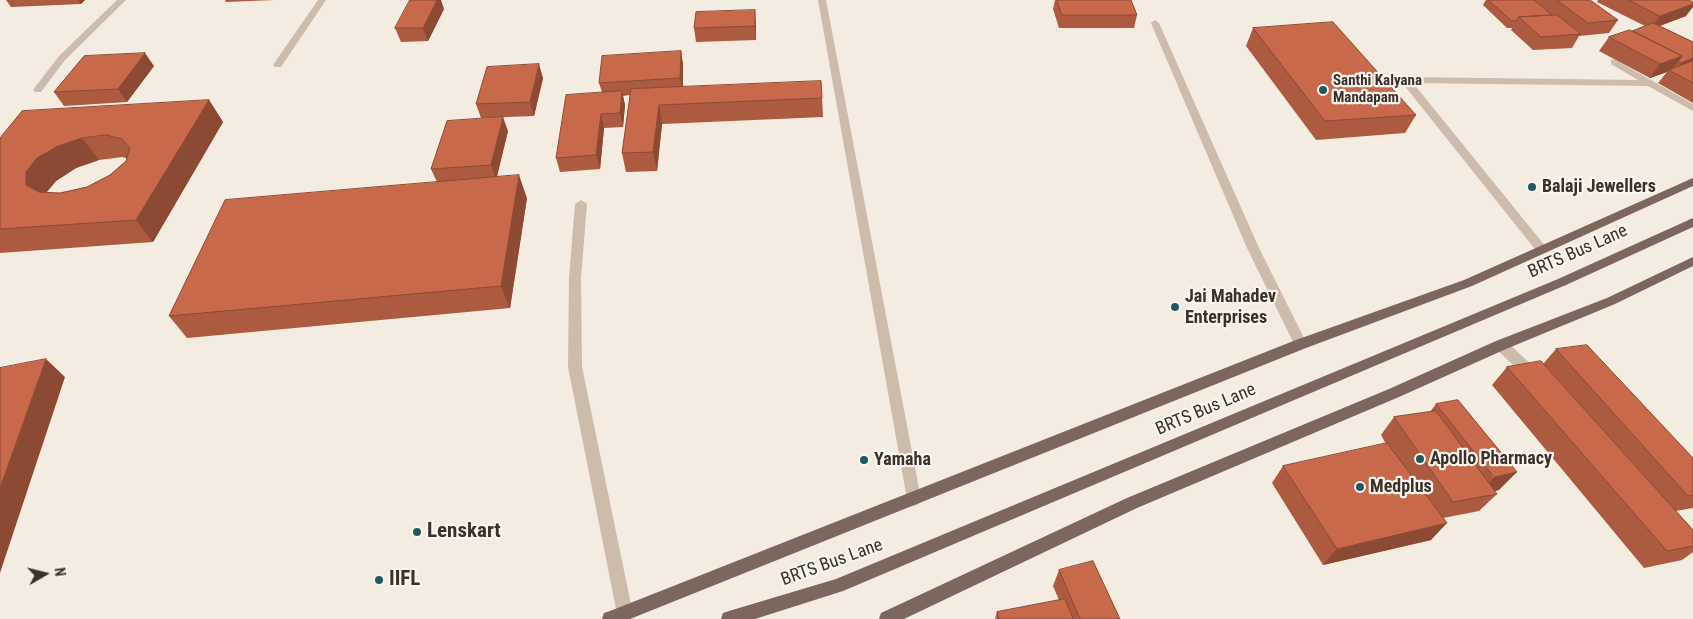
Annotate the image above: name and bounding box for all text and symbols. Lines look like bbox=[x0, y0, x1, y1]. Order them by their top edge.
place label: Santhi Kalyana Mandapam bbox=[1333, 72, 1422, 107]
marker: Santhi Kalyana Mandapam bbox=[1317, 84, 1329, 96]
place label: Balaji Jewellers bbox=[1542, 176, 1656, 198]
marker: Balaji Jewellers bbox=[1526, 181, 1538, 193]
street label: BRTS Bus Lane bbox=[1525, 220, 1631, 284]
place label: Jai Mahadev Enterprises bbox=[1185, 286, 1276, 328]
marker: Jai Mahadev Enterprises bbox=[1169, 301, 1181, 313]
street label: BRTS Bus Lane bbox=[1153, 379, 1259, 441]
place label: Apollo Pharmacy bbox=[1430, 448, 1552, 470]
place label: Yamaha bbox=[874, 449, 931, 471]
marker: Apollo Pharmacy bbox=[1414, 453, 1426, 465]
marker: Yamaha bbox=[858, 454, 870, 466]
place label: Medplus bbox=[1370, 476, 1432, 498]
marker: Medplus bbox=[1354, 481, 1366, 493]
place label: Lenskart bbox=[427, 519, 501, 545]
marker: Lenskart bbox=[411, 526, 423, 538]
street label: BRTS Bus Lane bbox=[778, 535, 886, 591]
north arrow bbox=[20, 549, 70, 599]
text: N bbox=[51, 567, 68, 577]
place label: IIFL bbox=[389, 567, 420, 593]
marker: IIFL bbox=[373, 574, 385, 586]

